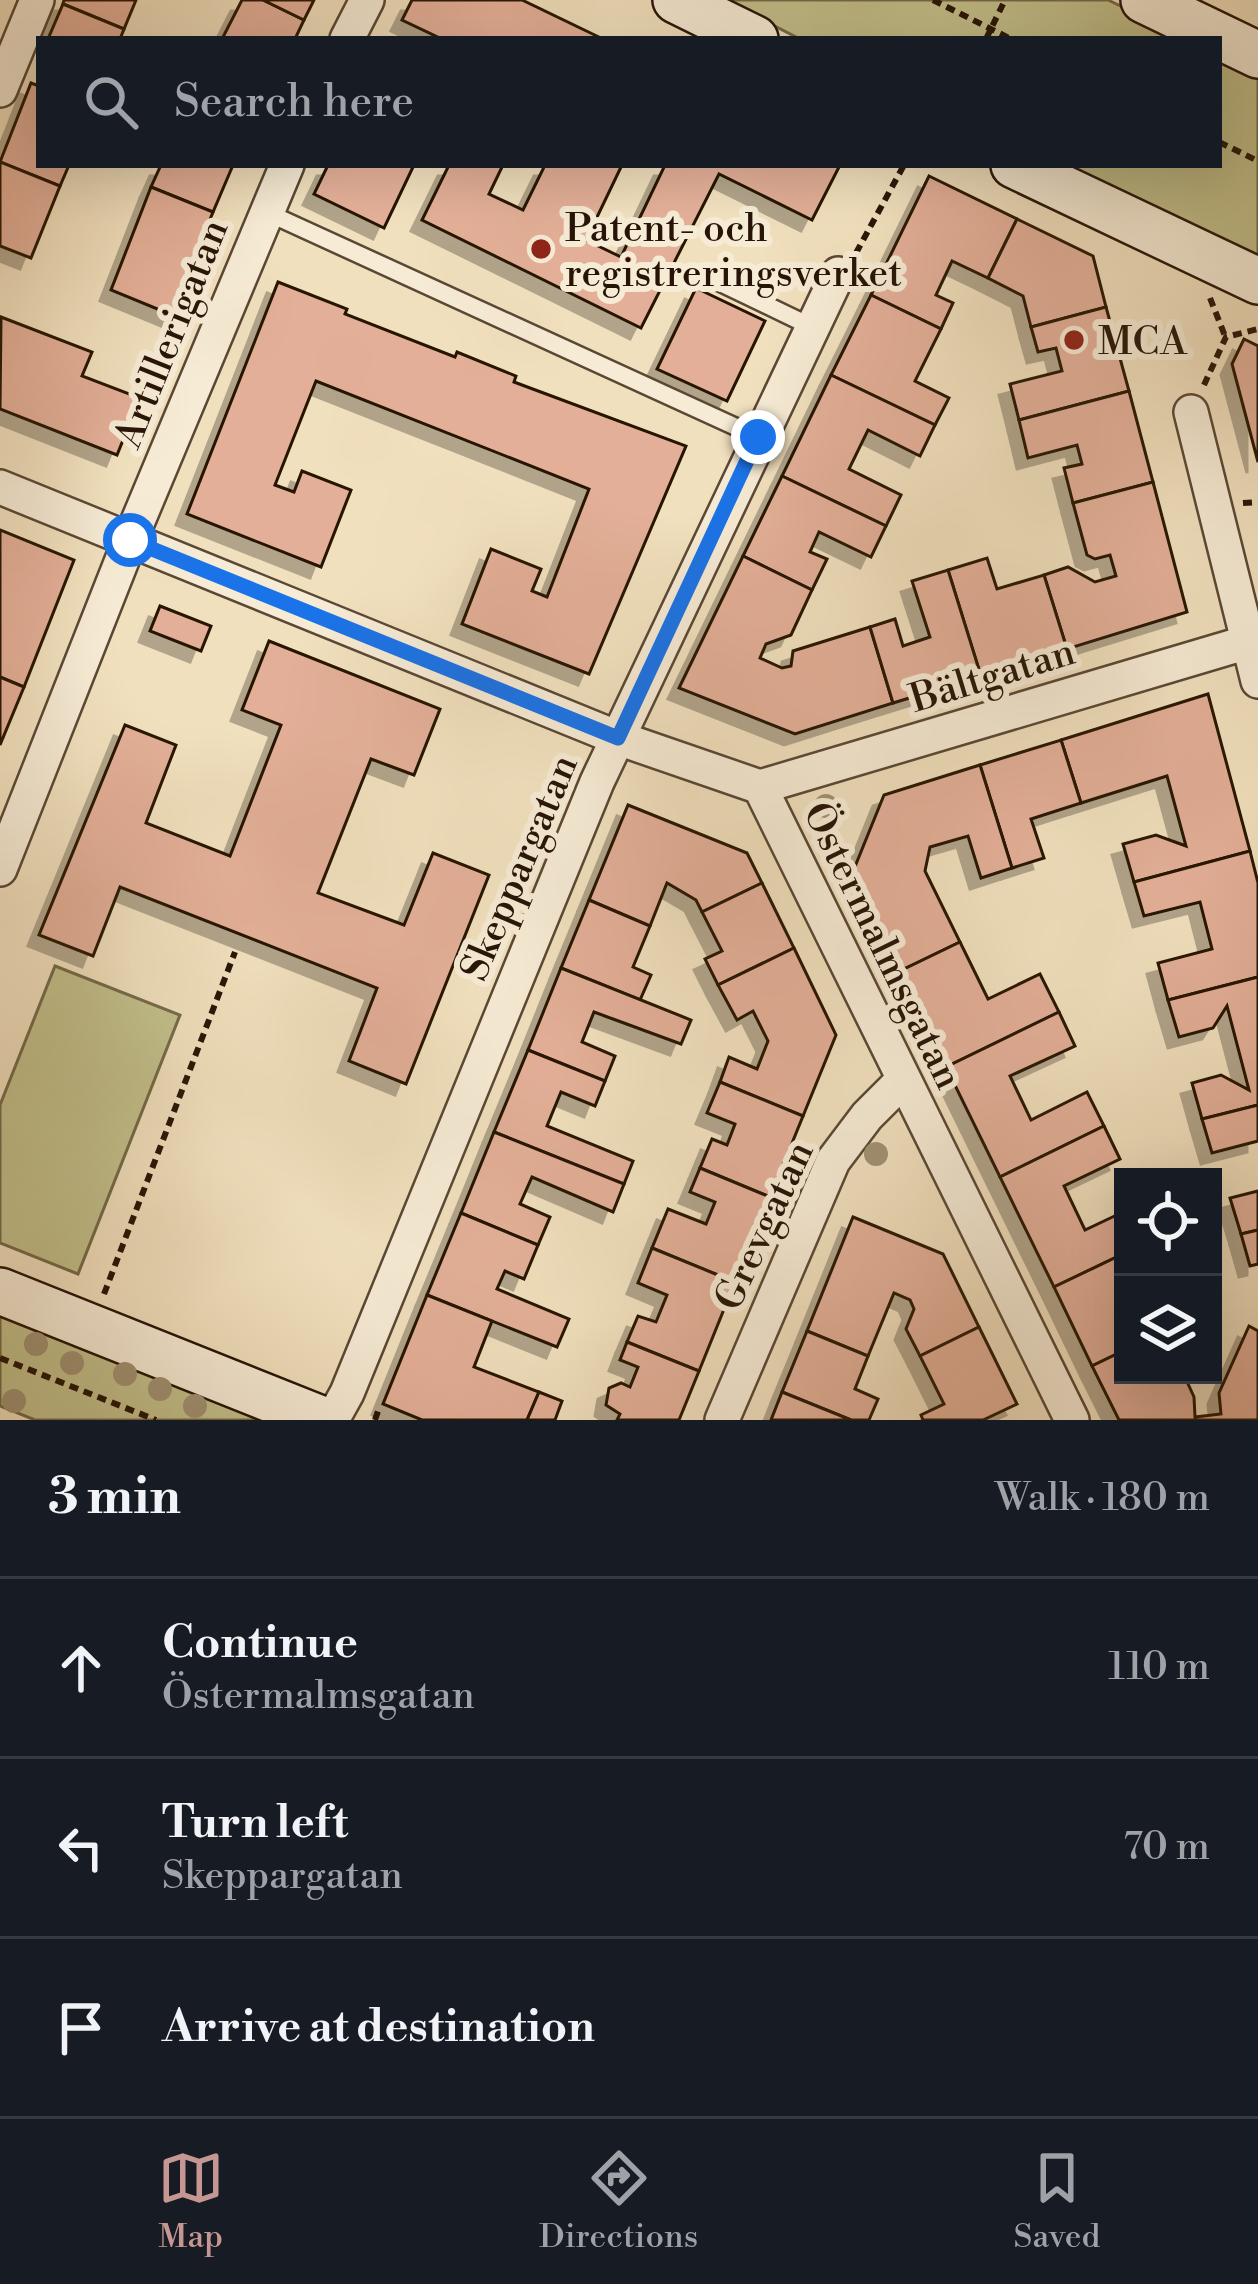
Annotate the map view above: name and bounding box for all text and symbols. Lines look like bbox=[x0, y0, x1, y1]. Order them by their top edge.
search box bbox=[36, 36, 1222, 168]
icon: search bbox=[78, 69, 144, 135]
text: Search here bbox=[174, 74, 414, 131]
place label: Patent- och registreringsverket bbox=[565, 205, 902, 299]
street label: Artillerigatan bbox=[104, 213, 240, 456]
marker: Patent- och registreringsverket bbox=[528, 236, 554, 262]
place label: MCA bbox=[1098, 318, 1188, 367]
marker: MCA bbox=[1061, 327, 1087, 353]
route end bbox=[731, 410, 785, 464]
route start bbox=[103, 513, 157, 567]
street label: Bältgatan bbox=[903, 628, 1081, 725]
street label: Skeppargatan bbox=[451, 748, 590, 988]
street label: Östermalmsgatan bbox=[791, 794, 973, 1097]
street label: Grevgatan bbox=[705, 1134, 826, 1318]
map controls bbox=[1114, 1168, 1222, 1384]
button: locate bbox=[1114, 1168, 1222, 1276]
button: layers bbox=[1114, 1276, 1222, 1384]
text: 3 min bbox=[48, 1466, 181, 1530]
text: Walk · 180 m bbox=[995, 1474, 1210, 1523]
text: Continue bbox=[162, 1615, 358, 1672]
icon: ahead bbox=[48, 1635, 114, 1701]
text: 110 m bbox=[1108, 1643, 1210, 1692]
text: Östermalmsgatan bbox=[162, 1672, 475, 1721]
text: Turn left bbox=[162, 1795, 348, 1852]
icon: left bbox=[48, 1815, 114, 1881]
text: 70 m bbox=[1123, 1823, 1210, 1872]
text: Skeppargatan bbox=[162, 1852, 403, 1901]
icon: arrive bbox=[48, 1995, 114, 2061]
text: Arrive at destination bbox=[162, 1999, 595, 2056]
tab: Map bbox=[158, 2145, 224, 2258]
tab: Directions bbox=[539, 2145, 698, 2258]
tab: Saved bbox=[1014, 2145, 1100, 2258]

